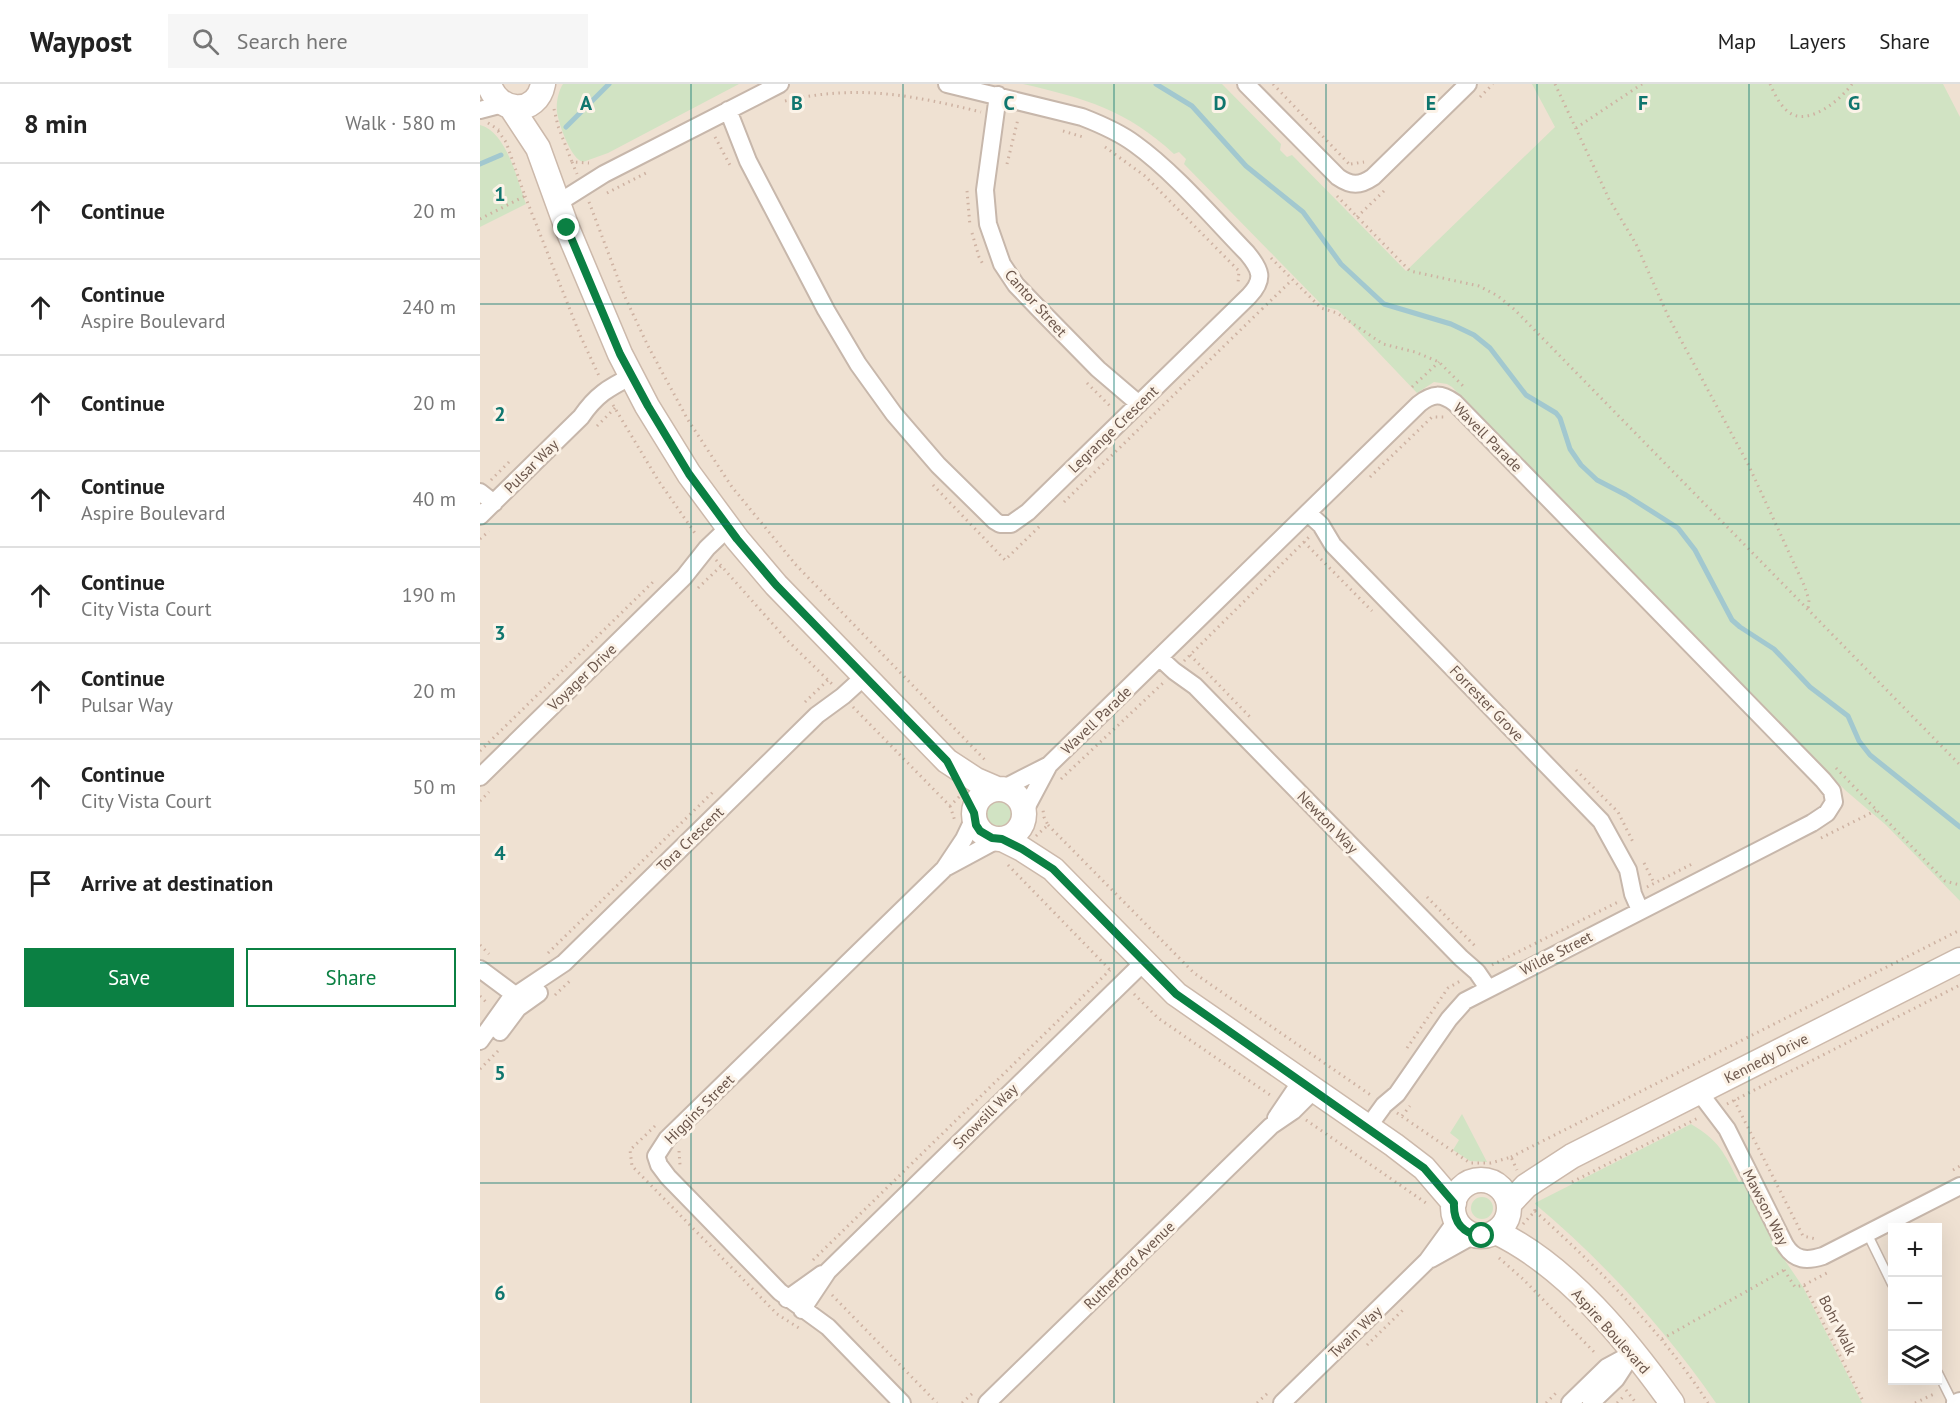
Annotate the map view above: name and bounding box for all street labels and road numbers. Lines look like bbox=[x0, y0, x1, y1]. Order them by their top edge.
street label: Cantor Street bbox=[1001, 265, 1071, 341]
street label: Legrange Crescent bbox=[1064, 381, 1162, 477]
street label: Wavell Parade bbox=[1449, 398, 1527, 476]
street label: Pulsar Way bbox=[500, 435, 562, 497]
street label: Voyager Drive bbox=[543, 639, 620, 715]
street label: Forrester Grove bbox=[1446, 661, 1528, 745]
street label: Wavell Parade bbox=[1057, 682, 1135, 758]
street label: Newton Way bbox=[1293, 787, 1363, 857]
street label: Tora Crescent bbox=[653, 802, 727, 876]
street label: Wilde Street bbox=[1517, 927, 1595, 979]
street label: Kennedy Drive bbox=[1721, 1029, 1811, 1087]
street label: Higgins Street bbox=[660, 1070, 738, 1148]
street label: Snowsill Way bbox=[949, 1080, 1021, 1152]
street label: Mawson Way bbox=[1739, 1166, 1793, 1248]
street label: Rutherford Avenue bbox=[1080, 1217, 1178, 1313]
street label: Aspire Boulevard bbox=[1568, 1284, 1654, 1378]
street label: Bohr Walk bbox=[1815, 1292, 1862, 1359]
street label: Twain Way bbox=[1324, 1302, 1386, 1362]

